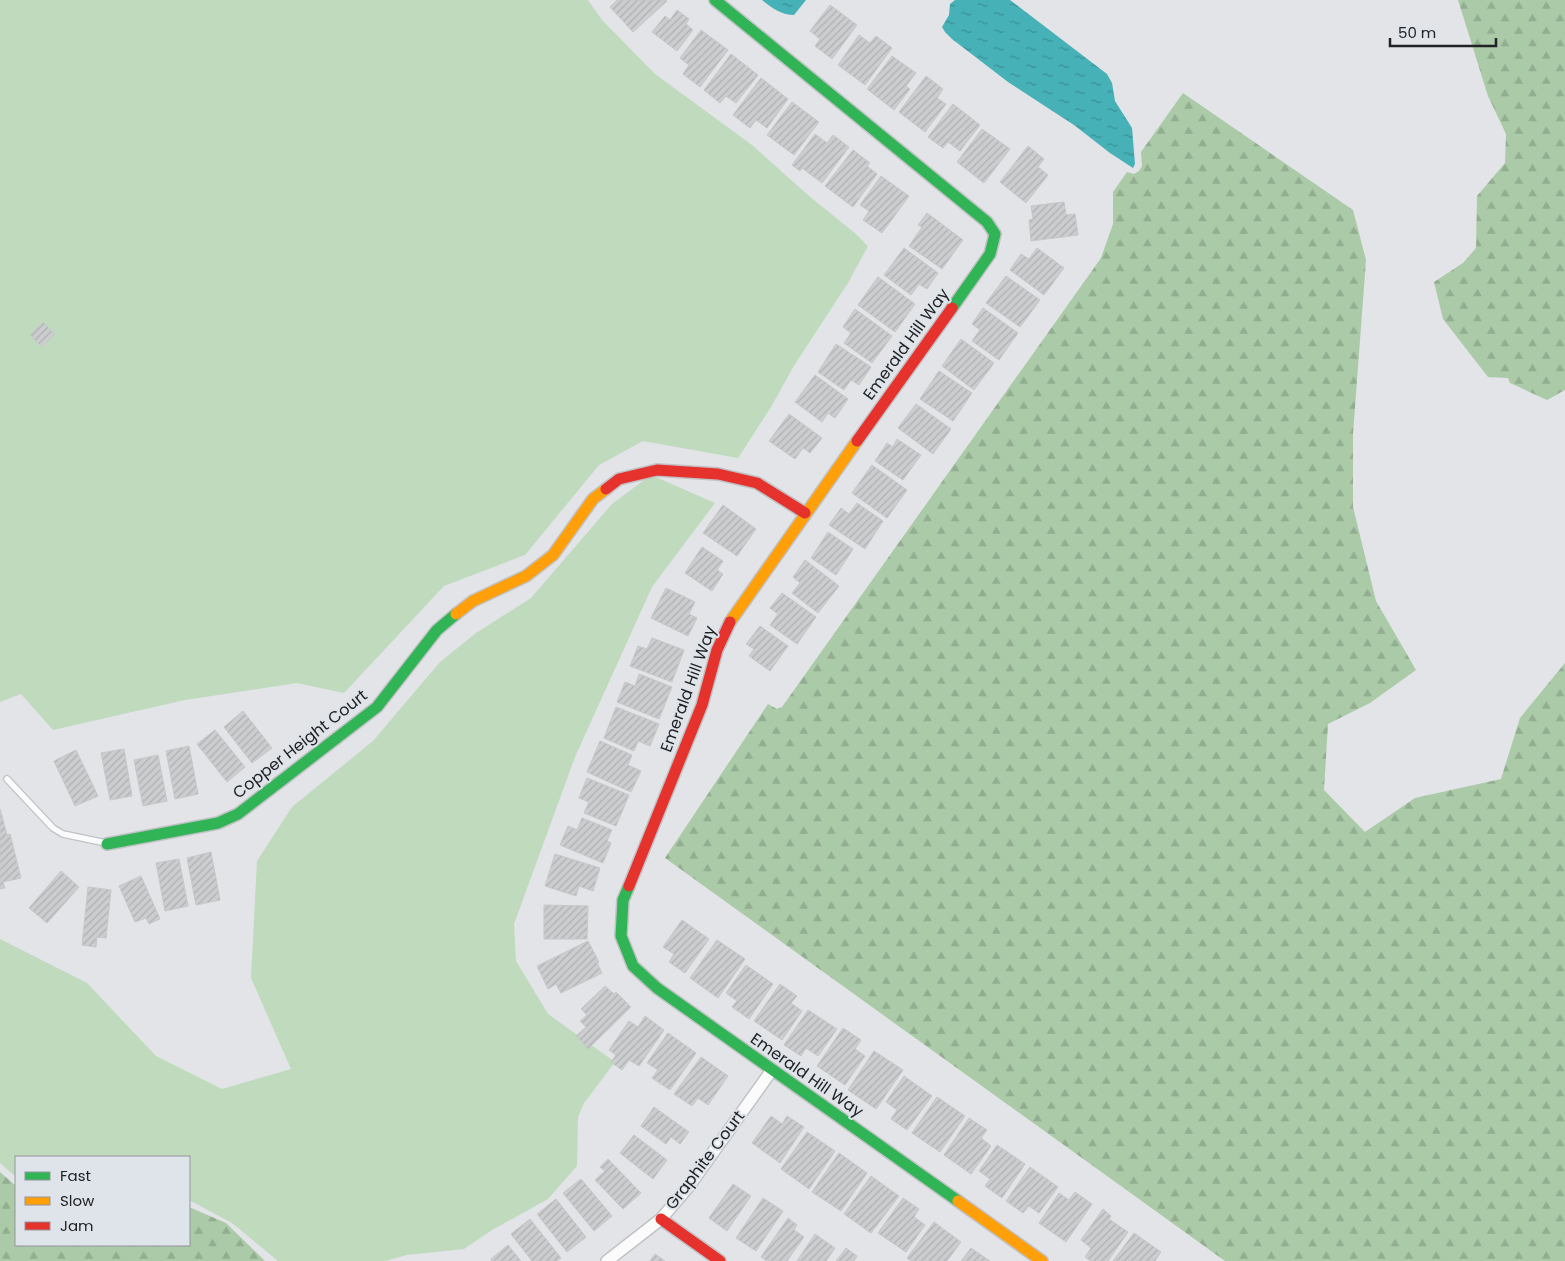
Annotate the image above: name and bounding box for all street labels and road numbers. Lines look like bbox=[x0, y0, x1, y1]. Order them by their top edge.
street label: Emerald Hill Way bbox=[858, 283, 954, 405]
street label: Emerald Hill Way bbox=[654, 623, 722, 755]
street label: Copper Height Court bbox=[228, 684, 372, 804]
street label: Emerald Hill Way bbox=[746, 1027, 868, 1123]
street label: Graphite Court bbox=[660, 1105, 750, 1214]

